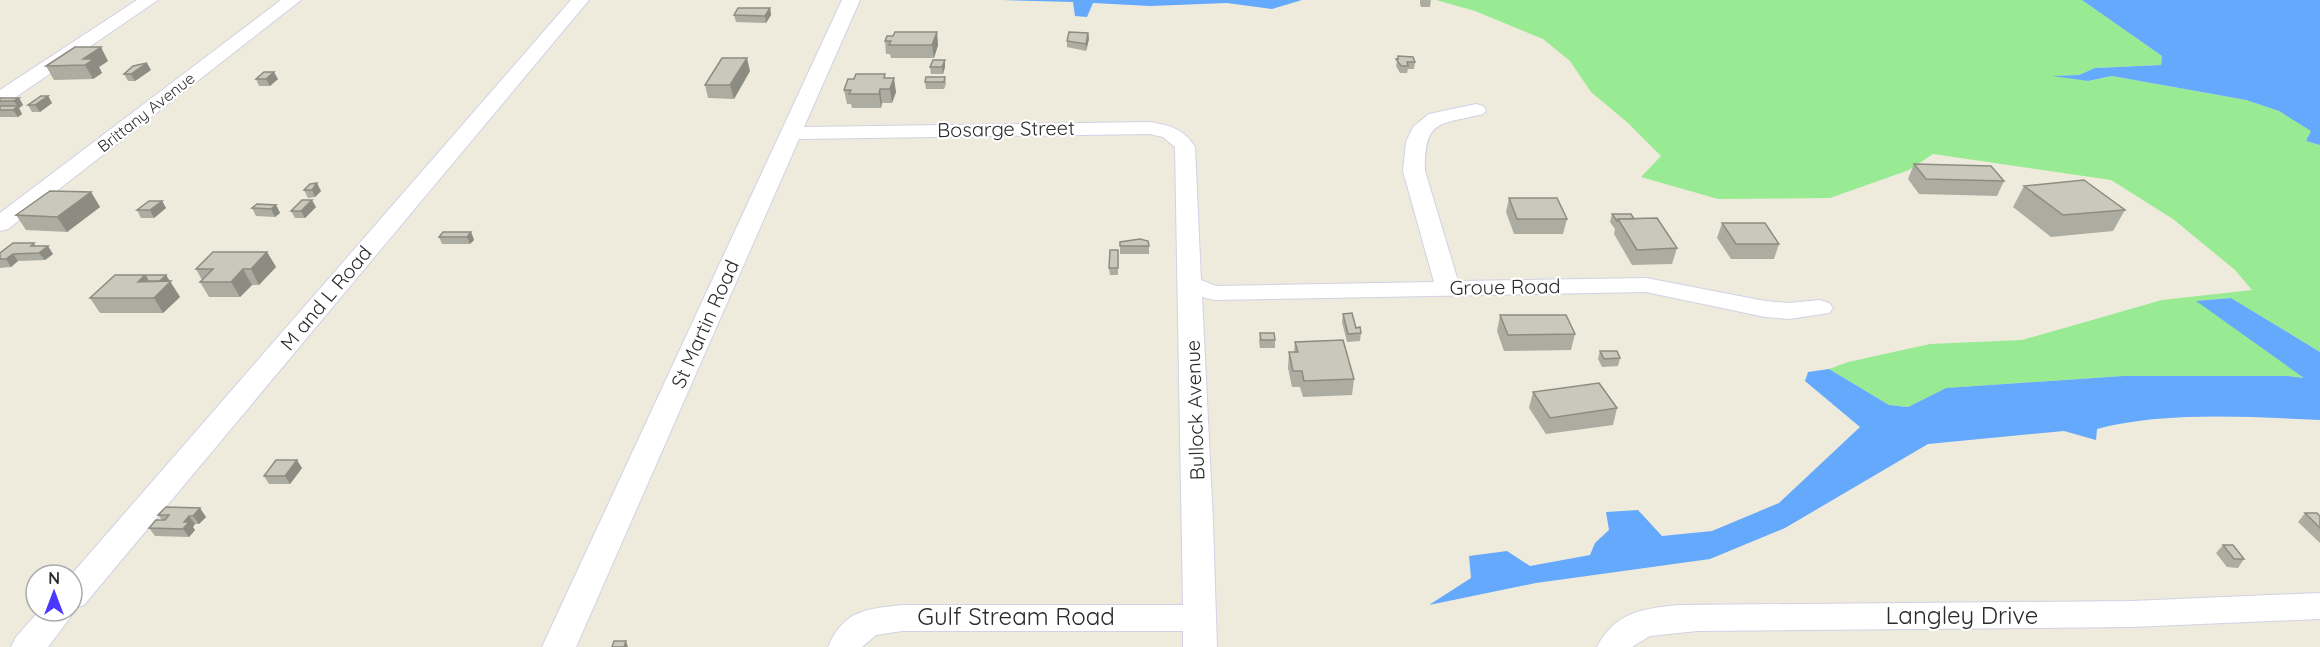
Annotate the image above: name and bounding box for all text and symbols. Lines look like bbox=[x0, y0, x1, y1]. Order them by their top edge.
street label: Brittany Avenue bbox=[93, 68, 199, 156]
street label: Bosarge Street bbox=[937, 115, 1075, 142]
street label: M and L Road bbox=[275, 240, 377, 355]
street label: St Martin Road bbox=[665, 256, 744, 392]
street label: Groue Road bbox=[1449, 273, 1561, 300]
street label: Bullock Avenue bbox=[1180, 339, 1209, 481]
north arrow bbox=[24, 563, 84, 623]
text: N bbox=[48, 568, 60, 588]
street label: Langley Drive bbox=[1886, 600, 2038, 630]
street label: Gulf Stream Road bbox=[917, 601, 1115, 631]

